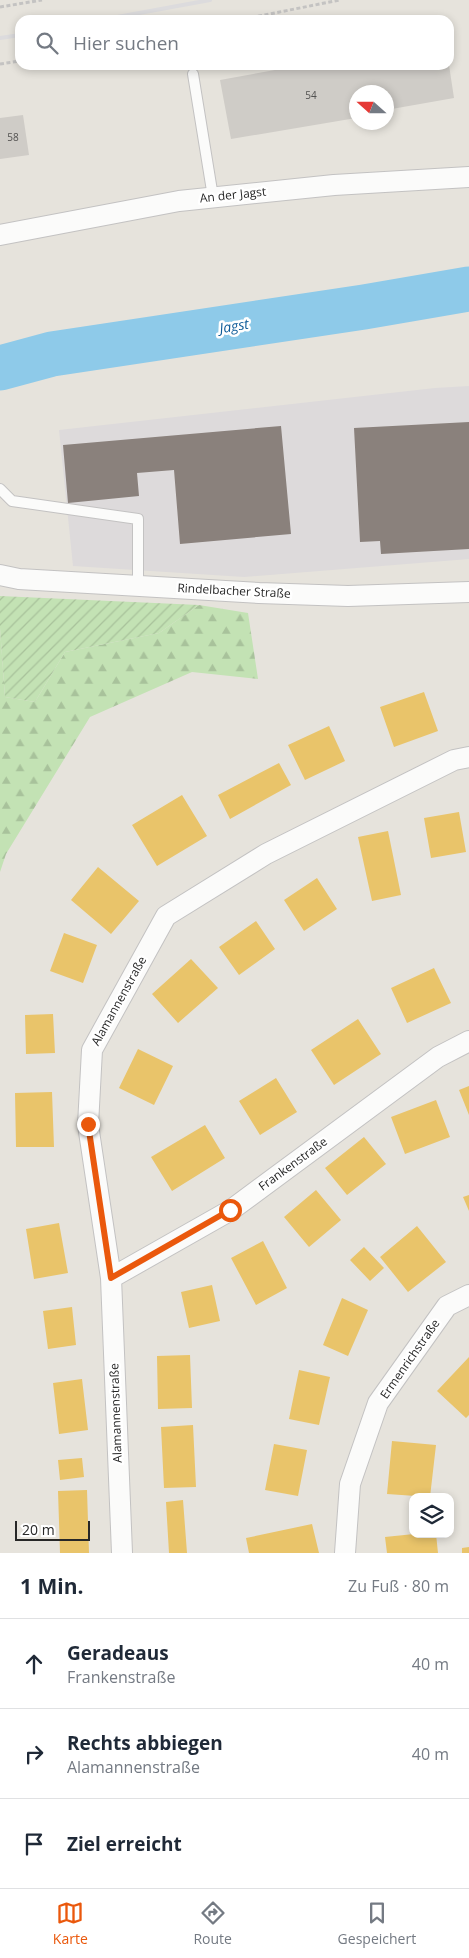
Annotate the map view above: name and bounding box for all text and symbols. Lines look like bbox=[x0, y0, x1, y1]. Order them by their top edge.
search box bbox=[15, 15, 454, 70]
icon: search bbox=[33, 29, 61, 57]
text: Hier suchen bbox=[73, 30, 179, 56]
north arrow bbox=[349, 85, 394, 130]
house number: 54 bbox=[305, 88, 317, 102]
house number: 58 bbox=[7, 130, 19, 144]
street label: An der Jagst bbox=[199, 183, 267, 206]
water label: Jagst bbox=[215, 314, 251, 338]
street label: Rindelbacher Straße bbox=[177, 579, 291, 602]
street label: Alamannenstraße bbox=[87, 953, 150, 1048]
route end bbox=[77, 1113, 100, 1136]
street label: Frankenstraße bbox=[255, 1133, 331, 1194]
route start bbox=[219, 1199, 242, 1222]
street label: Ermenrichstraße bbox=[376, 1315, 444, 1402]
street label: Alamannenstraße bbox=[105, 1363, 126, 1463]
map controls bbox=[409, 1493, 454, 1538]
button: layers bbox=[409, 1493, 454, 1538]
scale bar bbox=[15, 1518, 90, 1541]
text: 20 m bbox=[22, 1520, 55, 1539]
text: 1 Min. bbox=[20, 1572, 83, 1600]
text: Zu Fuß · 80 m bbox=[348, 1575, 449, 1597]
text: Geradeaus bbox=[67, 1640, 169, 1666]
icon: ahead bbox=[20, 1650, 48, 1678]
text: 40 m bbox=[412, 1653, 449, 1675]
text: Frankenstraße bbox=[67, 1666, 175, 1688]
text: Rechts abbiegen bbox=[67, 1730, 223, 1756]
icon: right bbox=[20, 1740, 48, 1768]
text: 40 m bbox=[412, 1743, 449, 1765]
text: Alamannenstraße bbox=[67, 1756, 200, 1778]
icon: arrive bbox=[20, 1830, 48, 1858]
text: Ziel erreicht bbox=[67, 1831, 182, 1857]
tab: Karte bbox=[53, 1899, 88, 1948]
tab: Route bbox=[193, 1899, 232, 1948]
tab: Gespeichert bbox=[338, 1899, 416, 1948]

